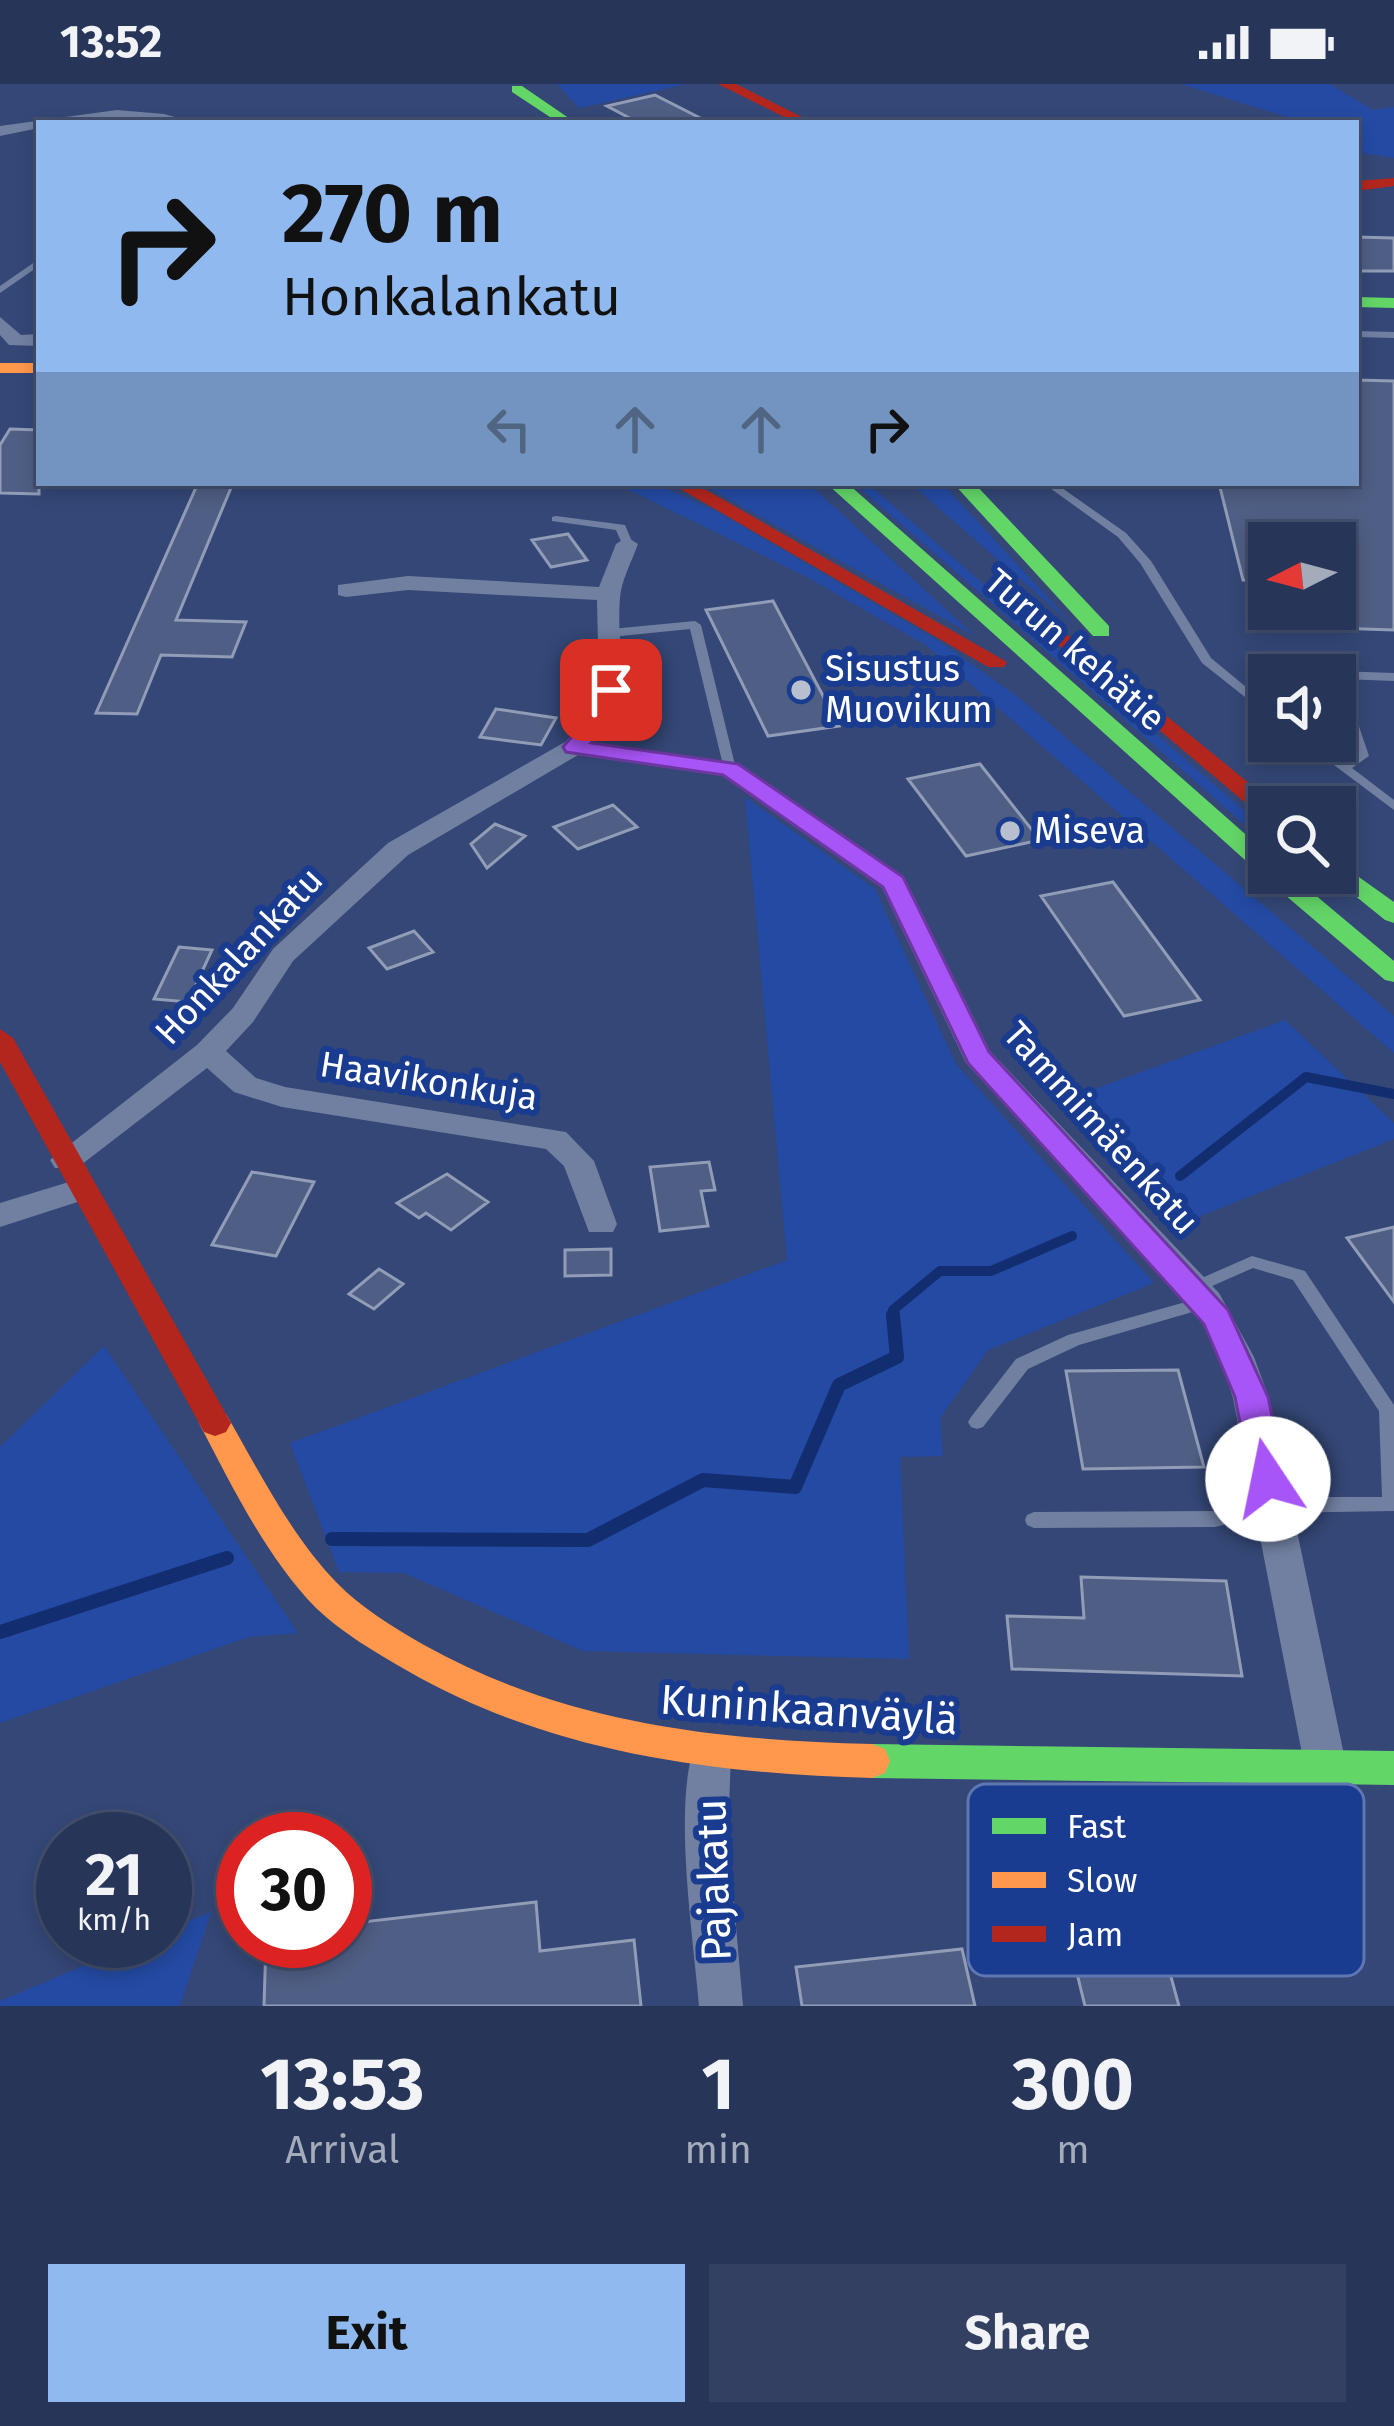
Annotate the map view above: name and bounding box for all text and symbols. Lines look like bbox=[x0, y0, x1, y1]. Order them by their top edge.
text: 13:52 bbox=[60, 15, 162, 69]
text: 270 m bbox=[282, 163, 503, 264]
icon: right bbox=[84, 168, 240, 324]
text: Honkalankatu bbox=[282, 265, 621, 329]
icon: left bbox=[476, 396, 542, 462]
icon: ahead bbox=[602, 396, 668, 462]
icon: ahead bbox=[728, 396, 794, 462]
icon: right bbox=[854, 396, 920, 462]
north arrow bbox=[1248, 522, 1356, 630]
map controls bbox=[1248, 522, 1356, 894]
street label: Turun kehätie bbox=[976, 560, 1174, 740]
pin bbox=[560, 639, 662, 741]
place label: Sisustus Muovikum bbox=[825, 647, 993, 732]
button: sound bbox=[1248, 654, 1356, 762]
icon: arrive bbox=[578, 657, 644, 723]
marker: Sisustus Muovikum bbox=[788, 677, 814, 703]
button: search bbox=[1248, 786, 1356, 894]
place label: Miseva bbox=[1034, 809, 1145, 853]
marker: Miseva bbox=[997, 818, 1023, 844]
street label: Honkalankatu bbox=[146, 858, 332, 1054]
street label: Tammimäenkatu bbox=[994, 1013, 1208, 1243]
street label: Haavikonkuja bbox=[317, 1042, 541, 1120]
position arrow bbox=[1205, 1416, 1331, 1542]
street label: Kuninkaanväylä bbox=[658, 1675, 960, 1745]
legend bbox=[968, 1784, 1364, 1976]
street label: Pajakatu bbox=[686, 1798, 742, 1962]
text: Fast bbox=[1067, 1807, 1126, 1847]
speed limit sign: 30 bbox=[216, 1812, 372, 1968]
text: 21 bbox=[85, 1839, 143, 1911]
text: Slow bbox=[1067, 1861, 1137, 1901]
text: km/h bbox=[77, 1902, 151, 1938]
text: Jam bbox=[1067, 1915, 1123, 1955]
text: 13:53 bbox=[260, 2042, 424, 2128]
text: 1 bbox=[701, 2042, 735, 2128]
text: 300 bbox=[1012, 2042, 1134, 2128]
text: Arrival bbox=[285, 2127, 399, 2173]
text: min bbox=[685, 2127, 752, 2173]
text: m bbox=[1056, 2127, 1090, 2173]
button: Exit bbox=[48, 2264, 685, 2402]
button: Share bbox=[709, 2264, 1346, 2402]

